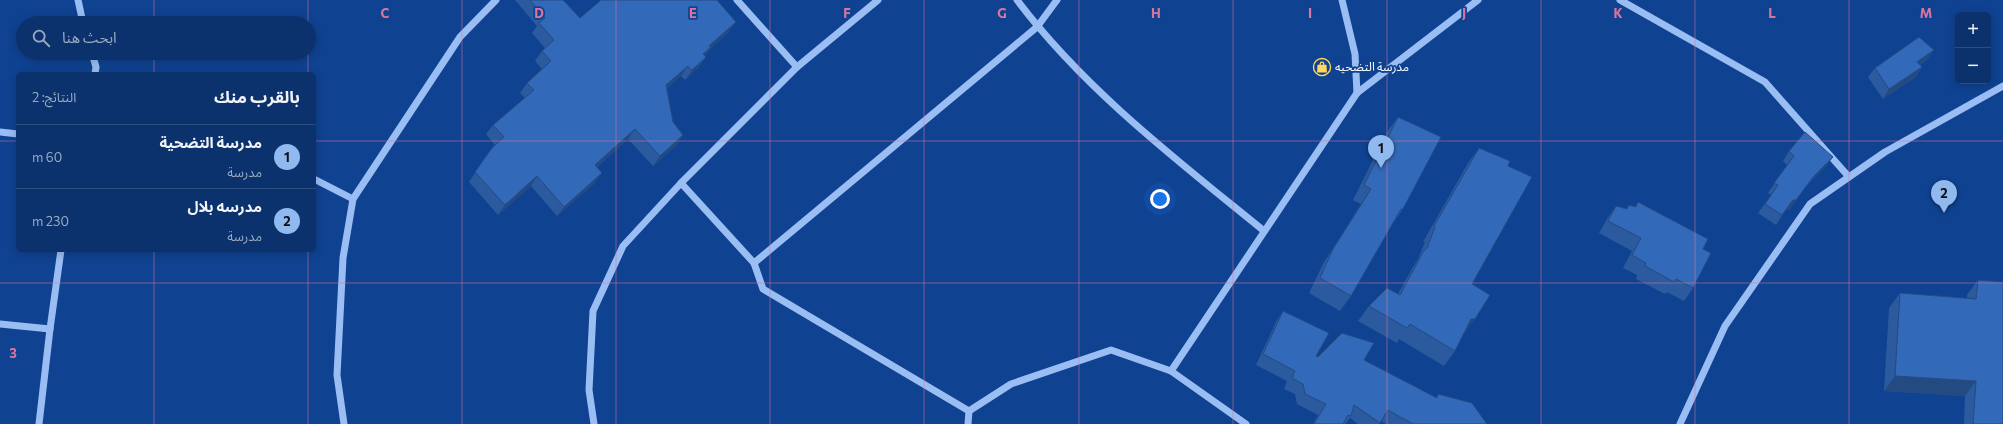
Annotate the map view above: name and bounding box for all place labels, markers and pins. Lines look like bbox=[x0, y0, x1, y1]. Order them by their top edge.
shop icon: مدرسة التضحيه bbox=[1312, 57, 1332, 77]
place label: مدرسة التضحيه bbox=[1335, 59, 1409, 74]
pin: 1 bbox=[1368, 135, 1394, 168]
pin: 2 bbox=[1931, 180, 1957, 213]

